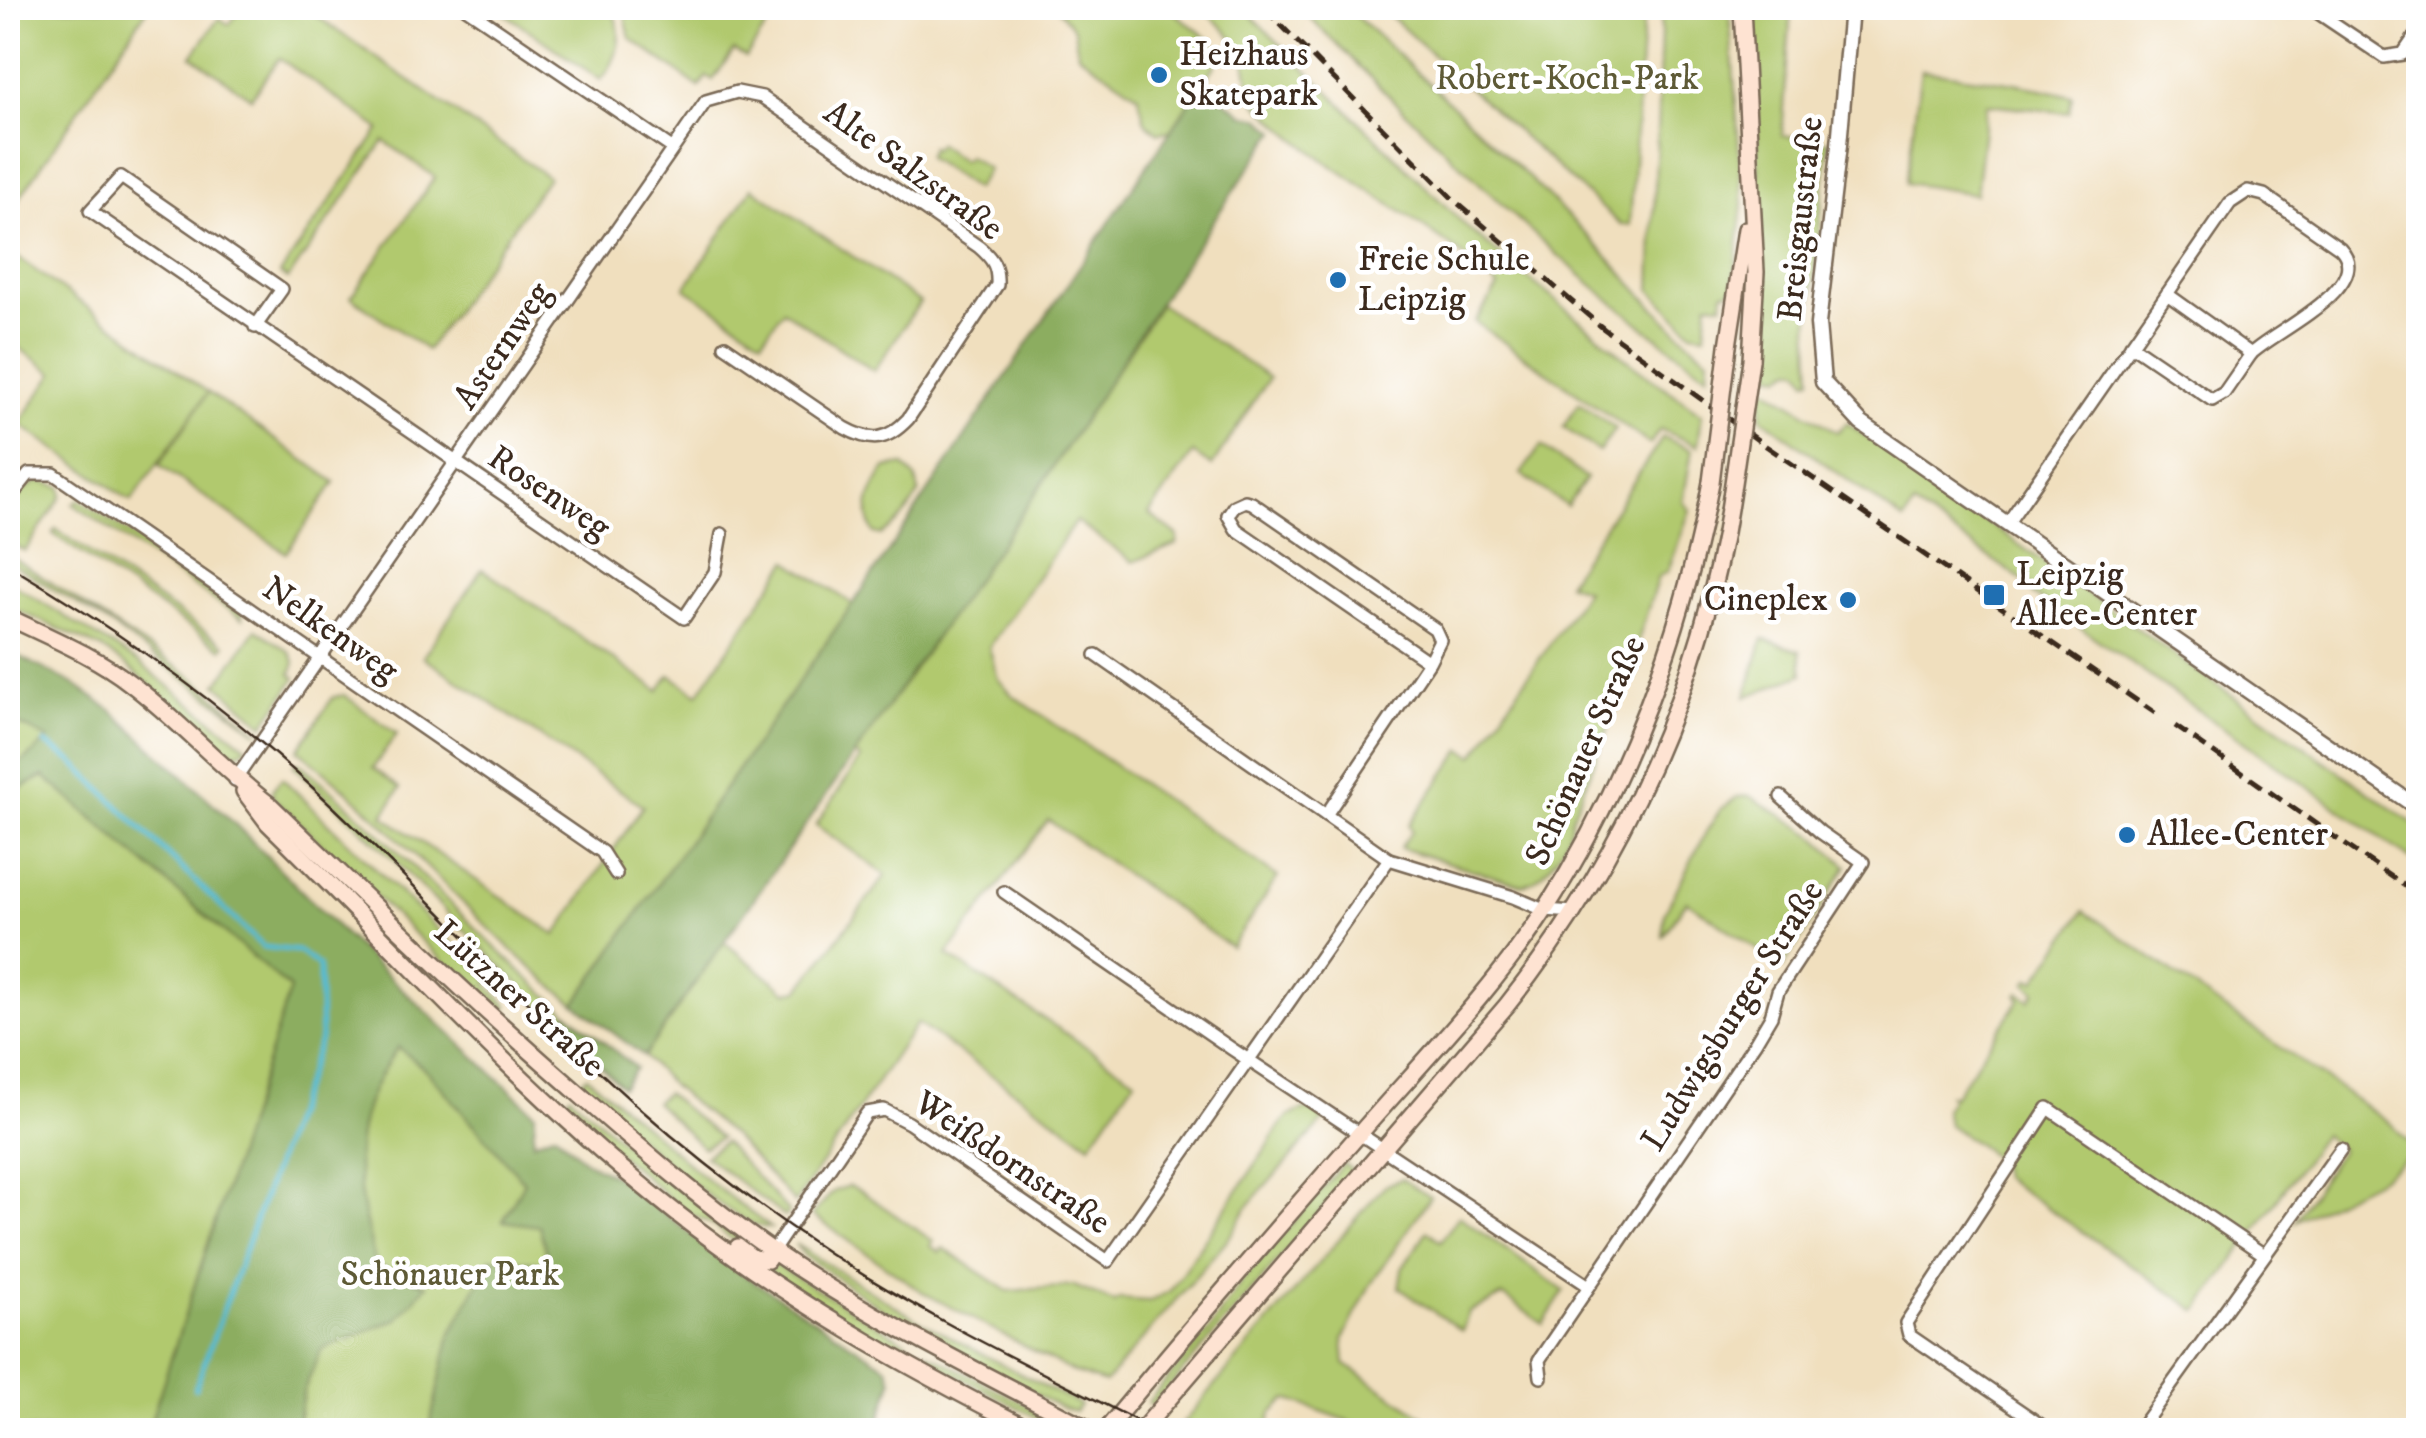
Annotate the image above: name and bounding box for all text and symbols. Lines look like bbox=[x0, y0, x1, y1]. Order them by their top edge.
place label: Heizhaus Skatepark bbox=[1179, 33, 1318, 117]
park label: Robert-Koch-Park bbox=[1435, 57, 1699, 101]
marker: Heizhaus Skatepark bbox=[1148, 64, 1170, 86]
street label: Alte Salzstraße bbox=[815, 91, 1011, 251]
street label: Breisgaustraße bbox=[1768, 115, 1834, 323]
place label: Freie Schule Leipzig bbox=[1358, 238, 1530, 322]
marker: Freie Schule Leipzig bbox=[1327, 269, 1349, 291]
street label: Asternweg bbox=[444, 273, 562, 418]
street label: Rosenweg bbox=[479, 436, 619, 550]
place label: Leipzig Allee-Center bbox=[2016, 553, 2197, 637]
street label: Nelkenweg bbox=[253, 567, 408, 693]
place label: Cineplex bbox=[1704, 578, 1828, 622]
marker: Leipzig Allee-Center bbox=[1981, 582, 2007, 608]
marker: Cineplex bbox=[1837, 589, 1859, 611]
street label: Schönauer Straße bbox=[1516, 629, 1656, 873]
place label: Allee-Center bbox=[2147, 813, 2328, 857]
marker: Allee-Center bbox=[2116, 824, 2138, 846]
street label: Ludwigsburger Straße bbox=[1632, 872, 1834, 1160]
street label: Lützner Straße bbox=[424, 911, 614, 1087]
street label: Weißdornstraße bbox=[905, 1081, 1118, 1245]
park label: Schönauer Park bbox=[340, 1253, 560, 1297]

